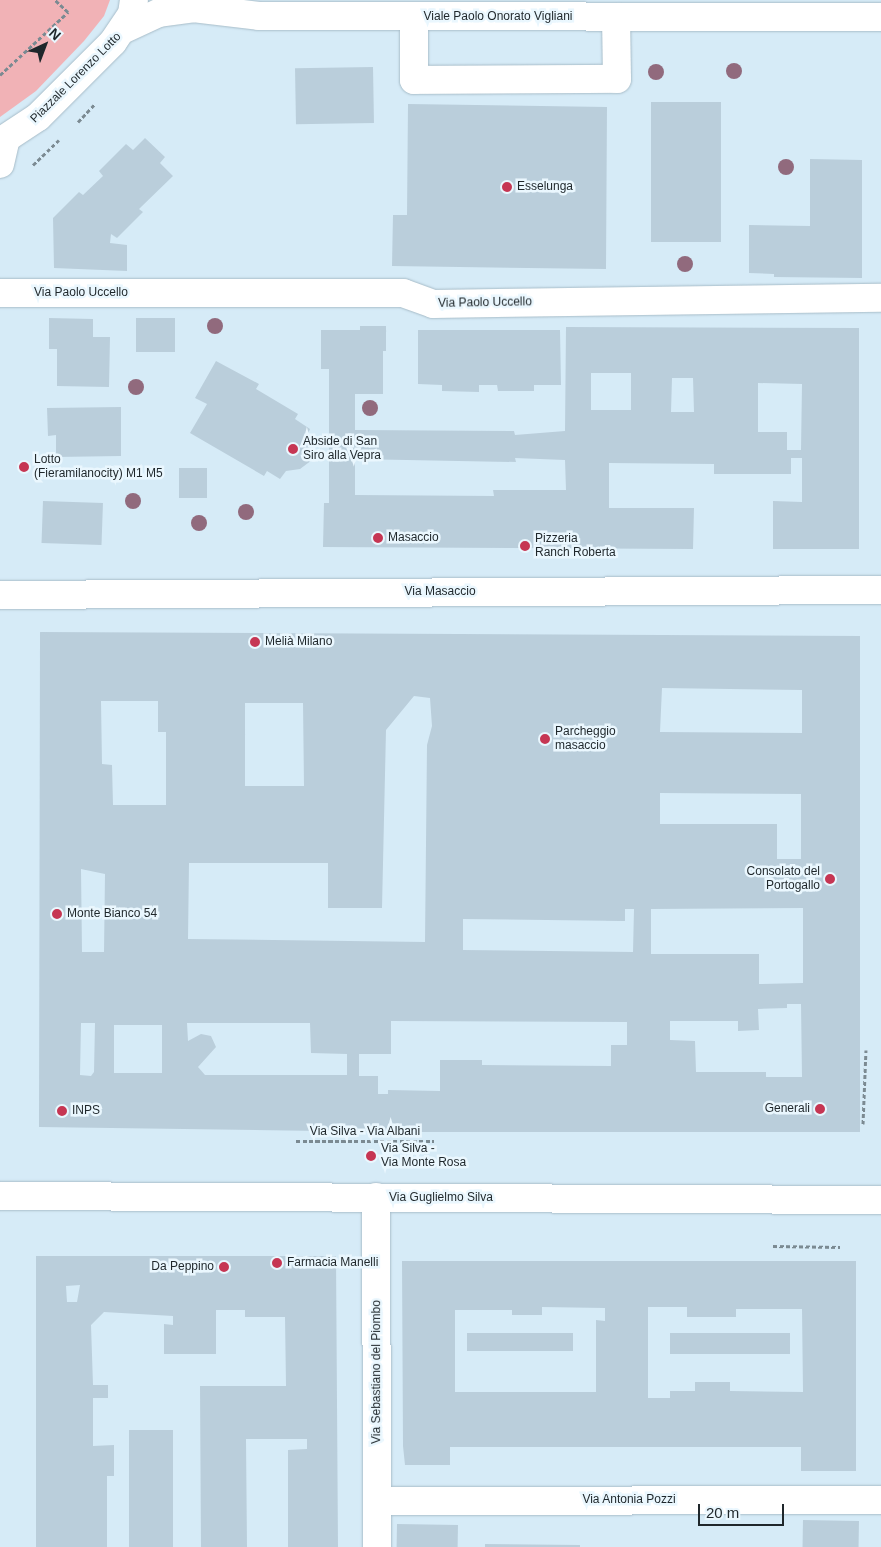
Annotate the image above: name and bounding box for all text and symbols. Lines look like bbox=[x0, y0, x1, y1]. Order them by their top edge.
street label: Viale Paolo Onorato Vigliani bbox=[424, 10, 572, 24]
north arrow bbox=[20, 20, 70, 70]
text: N bbox=[46, 25, 64, 43]
street label: Piazzale Lorenzo Lotto bbox=[28, 30, 124, 126]
place label: Esselunga bbox=[517, 180, 573, 194]
marker: Esselunga bbox=[501, 181, 513, 193]
street label: Via Paolo Uccello bbox=[34, 286, 128, 300]
street label: Via Paolo Uccello bbox=[438, 295, 532, 311]
place label: Abside di San Siro alla Vepra bbox=[303, 435, 381, 463]
marker: Abside di San Siro alla Vepra bbox=[287, 443, 299, 455]
place label: Lotto (Fieramilanocity) M1 M5 bbox=[34, 453, 163, 481]
marker: Lotto (Fieramilanocity) M1 M5 bbox=[18, 461, 30, 473]
place label: Masaccio bbox=[388, 531, 439, 545]
marker: Masaccio bbox=[372, 532, 384, 544]
place label: Pizzeria Ranch Roberta bbox=[535, 532, 616, 560]
marker: Pizzeria Ranch Roberta bbox=[519, 540, 531, 552]
street label: Via Masaccio bbox=[404, 585, 476, 599]
place label: Melià Milano bbox=[265, 635, 332, 649]
marker: Melià Milano bbox=[249, 636, 261, 648]
place label: Parcheggio masaccio bbox=[555, 725, 616, 753]
marker: Parcheggio masaccio bbox=[539, 733, 551, 745]
place label: Consolato del Portogallo bbox=[747, 865, 820, 893]
marker: Consolato del Portogallo bbox=[824, 873, 836, 885]
place label: Monte Bianco 54 bbox=[67, 907, 157, 921]
marker: Monte Bianco 54 bbox=[51, 908, 63, 920]
place label: Generali bbox=[765, 1102, 810, 1116]
marker: Generali bbox=[814, 1103, 826, 1115]
place label: INPS bbox=[72, 1104, 100, 1118]
marker: INPS bbox=[56, 1105, 68, 1117]
street label: Via Silva - Via Albani bbox=[310, 1125, 420, 1139]
place label: Via Silva - Via Monte Rosa bbox=[381, 1142, 466, 1170]
marker: Via Silva - Via Monte Rosa bbox=[365, 1150, 377, 1162]
street label: Via Guglielmo Silva bbox=[389, 1191, 493, 1205]
place label: Farmacia Manelli bbox=[287, 1256, 378, 1270]
marker: Farmacia Manelli bbox=[271, 1257, 283, 1269]
place label: Da Peppino bbox=[151, 1260, 214, 1274]
marker: Da Peppino bbox=[218, 1261, 230, 1273]
street label: Via Sebastiano del Piombo bbox=[370, 1300, 384, 1444]
street label: Via Antonia Pozzi bbox=[582, 1493, 676, 1507]
scale bar bbox=[701, 1494, 787, 1526]
text: 20 m bbox=[706, 1504, 739, 1521]

